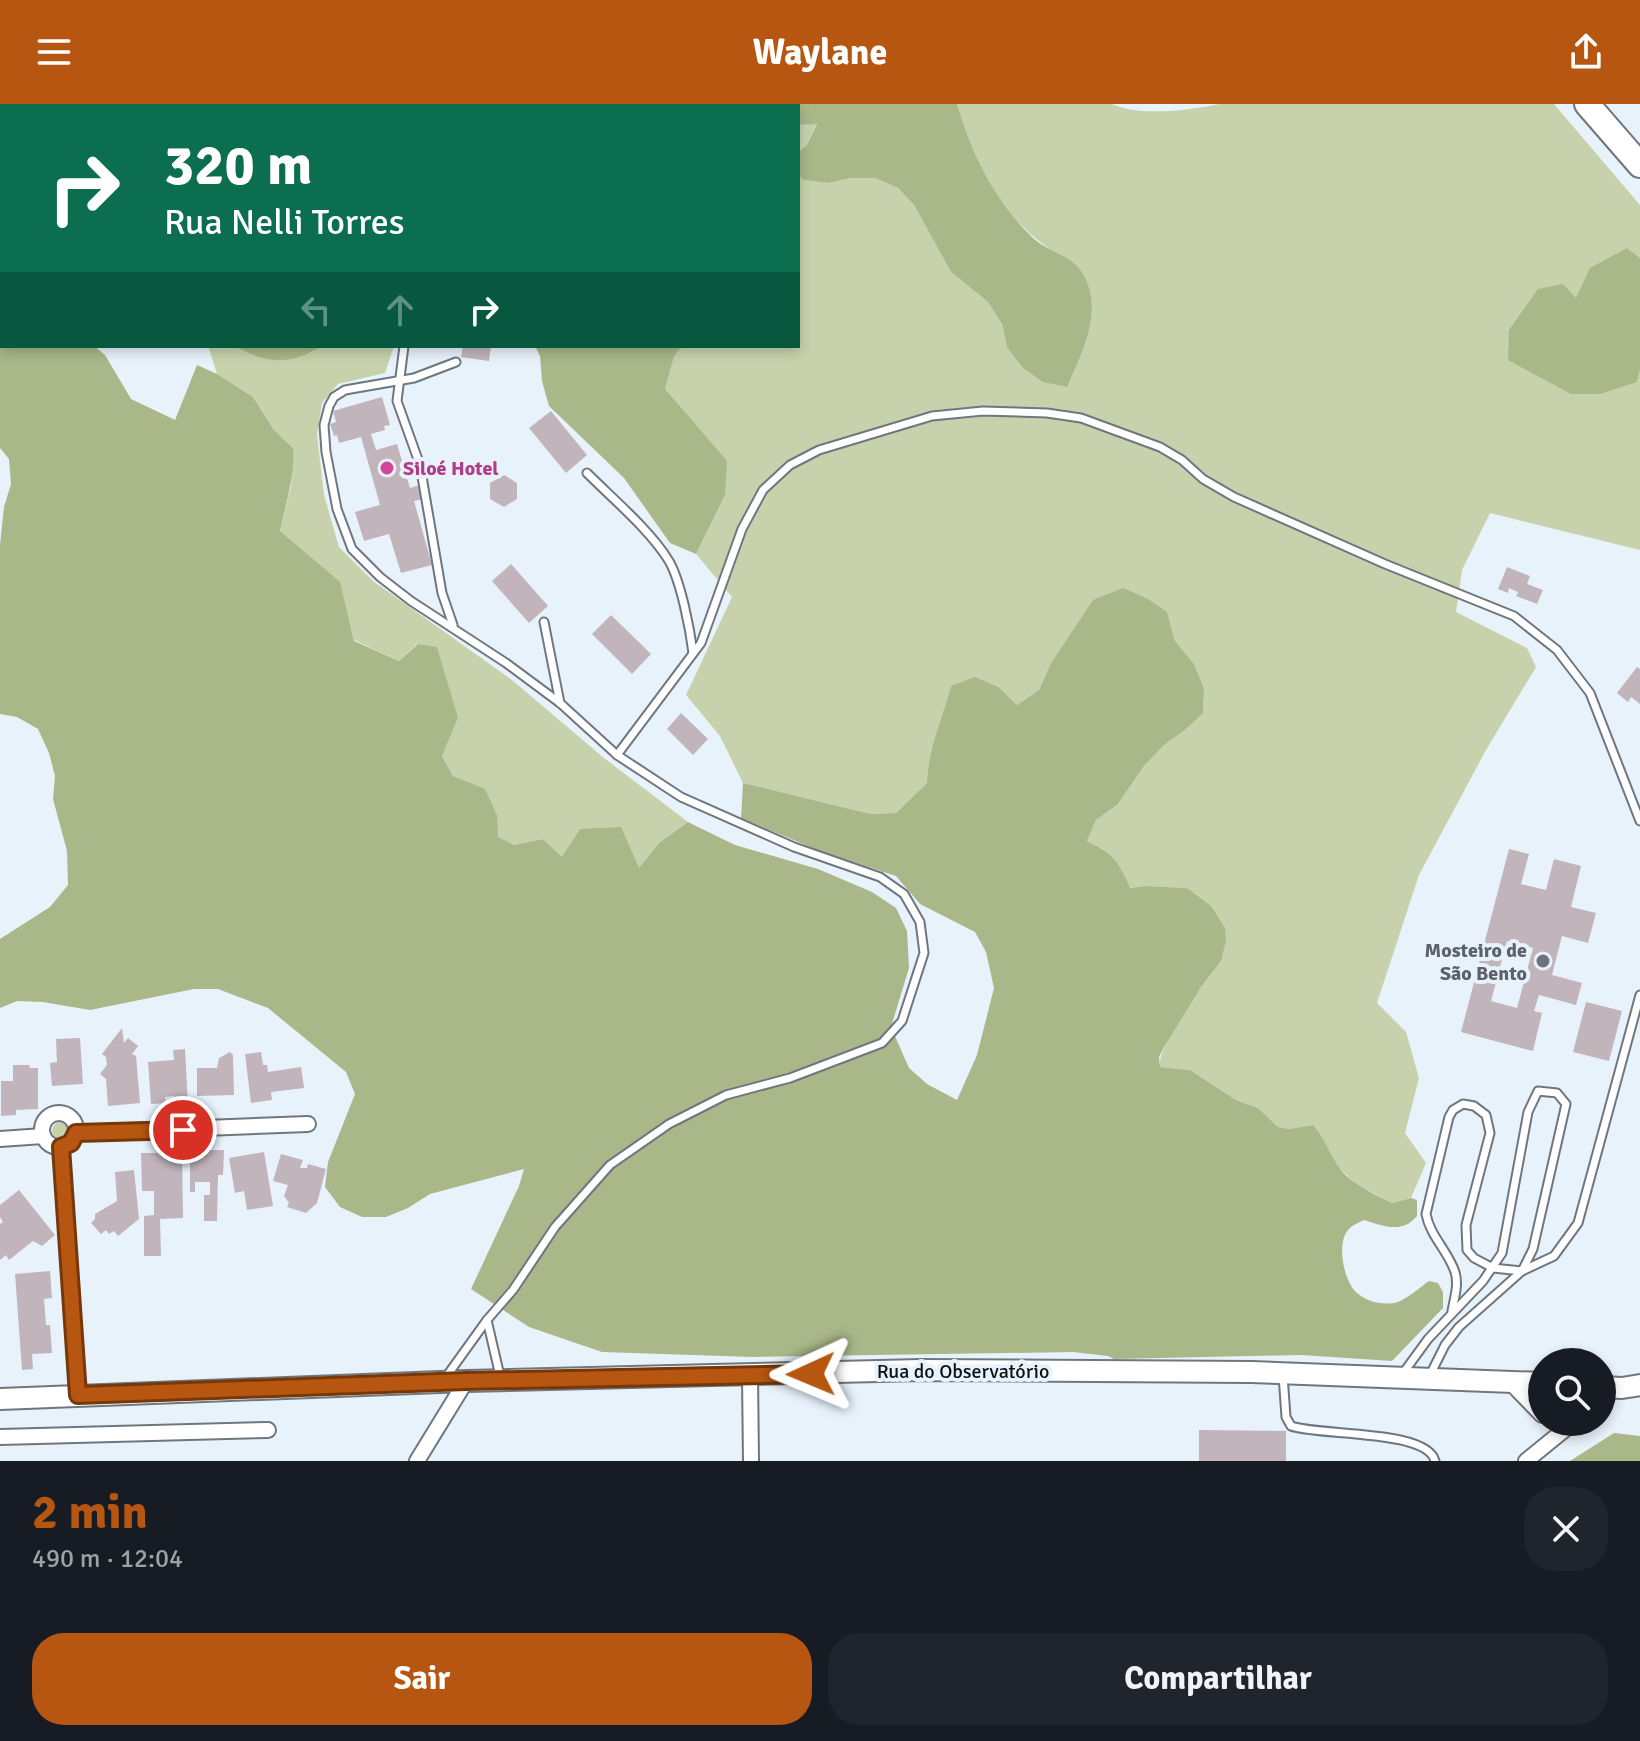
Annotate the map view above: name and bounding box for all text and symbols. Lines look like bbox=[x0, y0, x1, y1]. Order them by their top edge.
icon: menu bbox=[32, 30, 76, 74]
text: Waylane bbox=[753, 30, 887, 75]
icon: share bbox=[1564, 30, 1608, 74]
text: 320 m bbox=[164, 131, 312, 200]
icon: right bbox=[32, 136, 136, 240]
text: Rua Nelli Torres bbox=[164, 200, 404, 245]
icon: left bbox=[294, 288, 338, 332]
icon: ahead bbox=[378, 288, 422, 332]
icon: right bbox=[462, 288, 506, 332]
place label: Siloé Hotel bbox=[403, 456, 499, 481]
marker: Siloé Hotel bbox=[378, 459, 396, 477]
place label: Mosteiro de São Bento bbox=[1425, 938, 1527, 986]
marker: Mosteiro de São Bento bbox=[1534, 952, 1552, 970]
pin bbox=[149, 1096, 217, 1164]
icon: arrive bbox=[161, 1108, 205, 1152]
position arrow bbox=[769, 1332, 853, 1416]
map controls bbox=[1528, 1348, 1616, 1436]
button: search bbox=[1528, 1348, 1616, 1436]
street label: Rua do Observatório bbox=[877, 1359, 1049, 1384]
text: 2 min bbox=[32, 1483, 148, 1542]
button: close bbox=[1524, 1487, 1608, 1571]
text: 490 m · 12:04 bbox=[32, 1543, 183, 1575]
button: Sair bbox=[32, 1633, 812, 1725]
button: Compartilhar bbox=[828, 1633, 1608, 1725]

